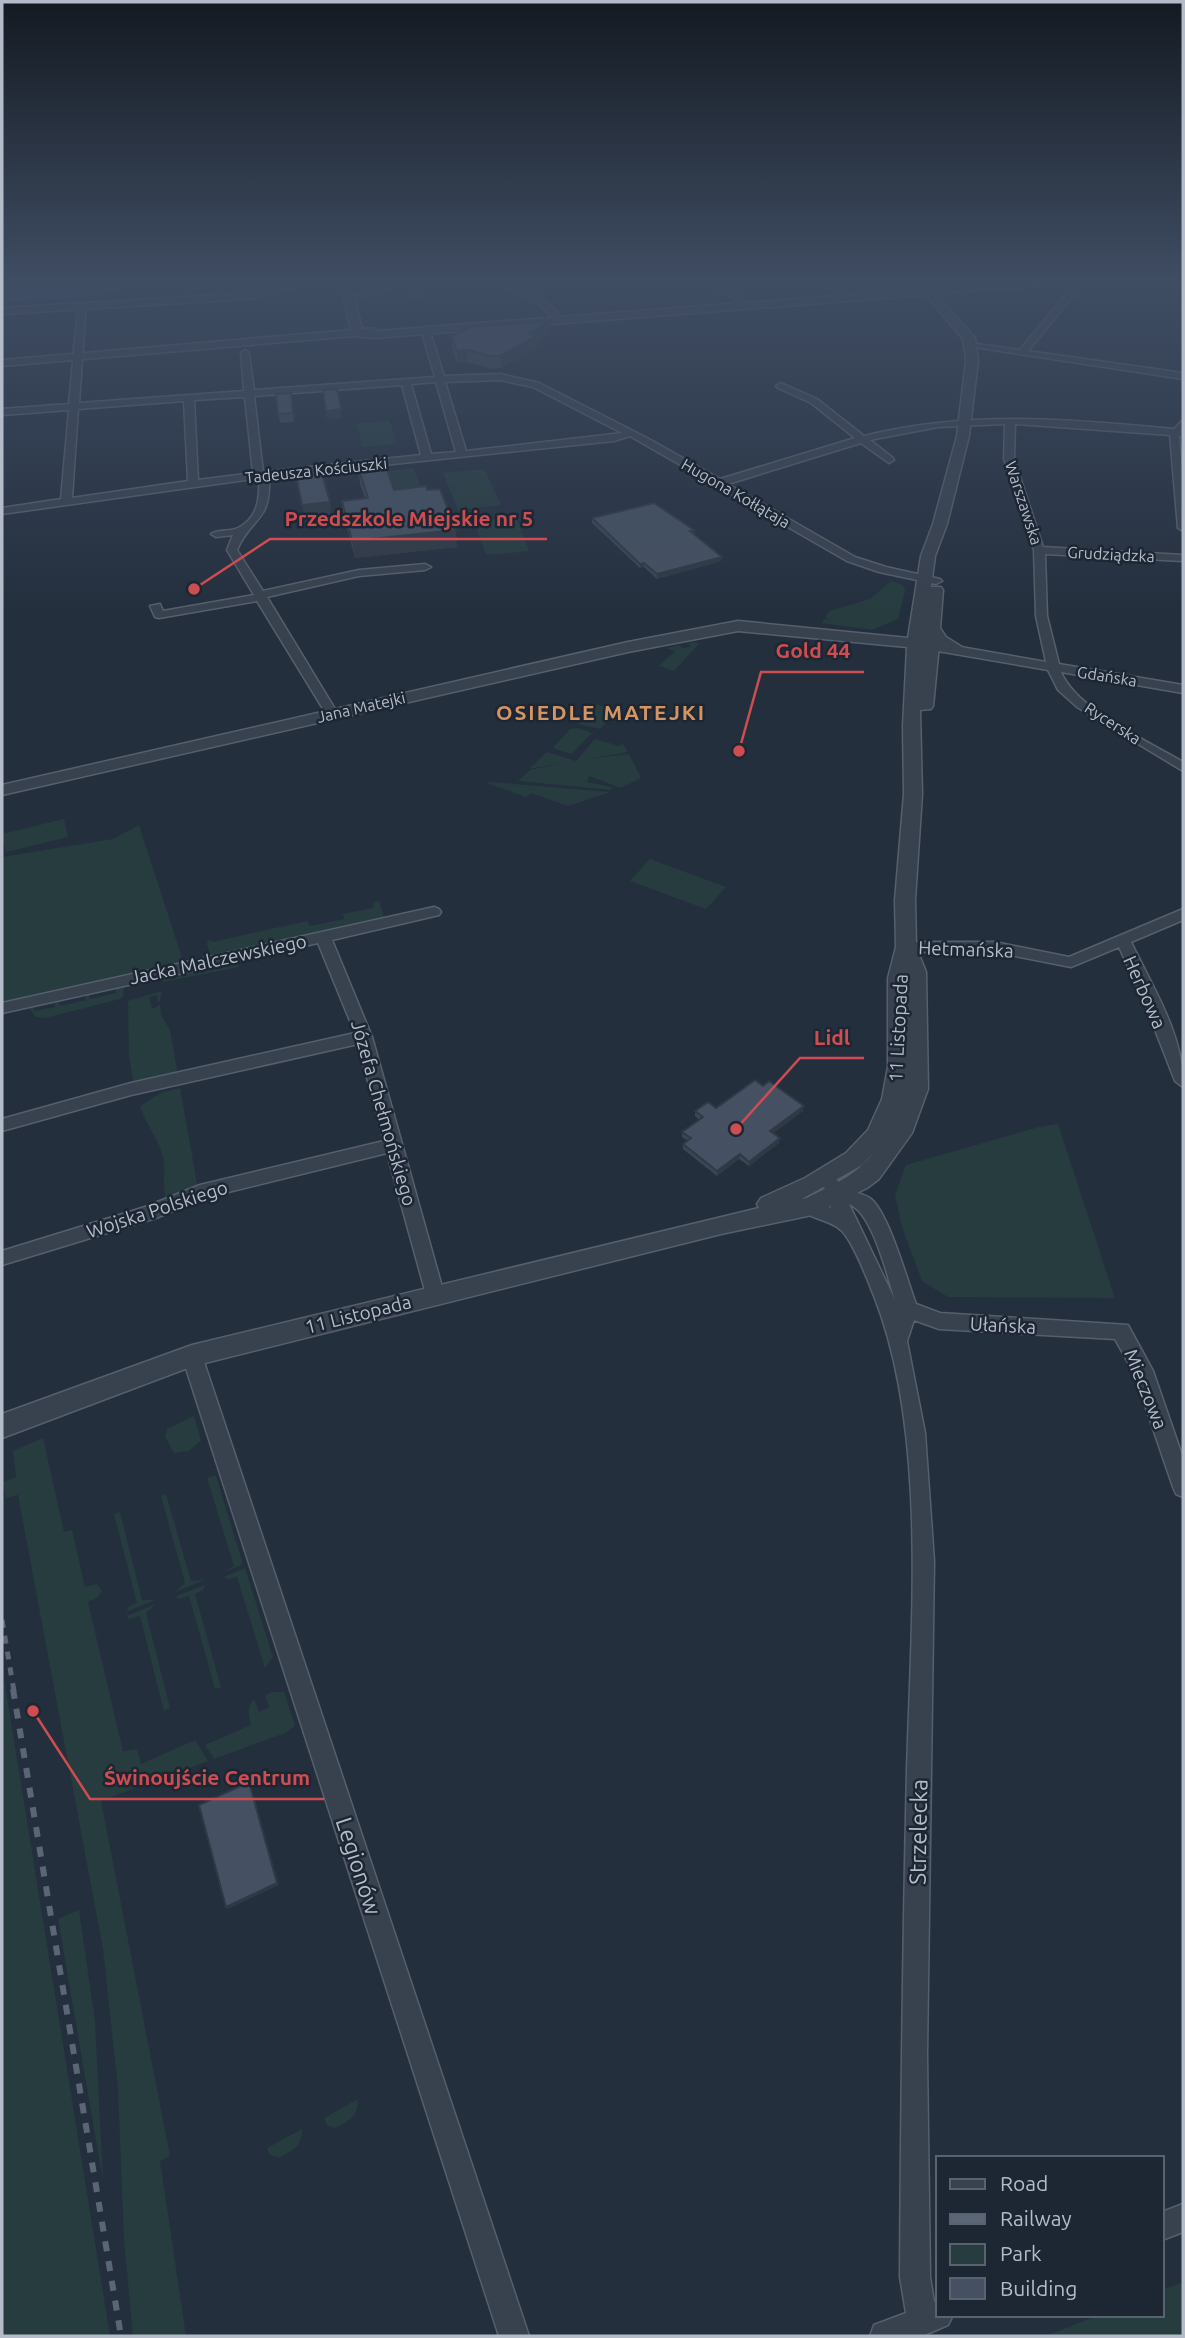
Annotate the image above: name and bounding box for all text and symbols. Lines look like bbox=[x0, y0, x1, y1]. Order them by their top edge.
street label: Tadeusza Kościuszki bbox=[244, 454, 388, 486]
street label: Hugona Kołłątaja bbox=[679, 455, 793, 531]
street label: Warszawska bbox=[1002, 459, 1046, 547]
callout: Przedszkole Miejskie nr 5 bbox=[270, 497, 547, 539]
text: Przedszkole Miejskie nr 5 bbox=[285, 506, 533, 530]
street label: Grudziądzka bbox=[1067, 543, 1155, 565]
callout: Gold 44 bbox=[761, 630, 864, 672]
text: Gold 44 bbox=[776, 638, 851, 662]
street label: Gdańska bbox=[1076, 662, 1138, 690]
street label: Jana Matejki bbox=[315, 688, 407, 726]
street label: Rycerska bbox=[1082, 698, 1144, 748]
district label: OSIEDLE MATEJKI bbox=[496, 700, 706, 724]
street label: Jacka Malczewskiego bbox=[127, 929, 309, 989]
street label: Hetmańska bbox=[918, 936, 1014, 962]
street label: Herbowa bbox=[1119, 952, 1171, 1032]
street label: 11 Listopada bbox=[884, 973, 912, 1083]
callout: Lidl bbox=[800, 1016, 864, 1058]
street label: Józefa Chełmońskiego bbox=[347, 1018, 421, 1208]
text: Lidl bbox=[814, 1025, 850, 1049]
street label: Wojska Polskiego bbox=[84, 1176, 230, 1242]
street label: 11 Listopada bbox=[303, 1290, 413, 1338]
street label: Ułańska bbox=[969, 1312, 1037, 1338]
street label: Mieczowa bbox=[1120, 1346, 1172, 1432]
callout: Świnoujście Centrum bbox=[90, 1757, 324, 1799]
text: Świnoujście Centrum bbox=[104, 1765, 310, 1789]
street label: Strzelecka bbox=[905, 1779, 931, 1885]
street label: Legionów bbox=[331, 1814, 387, 1918]
legend bbox=[936, 2156, 1164, 2317]
text: Road bbox=[1000, 2171, 1048, 2195]
text: Railway bbox=[1000, 2206, 1072, 2230]
text: Park bbox=[1000, 2241, 1042, 2265]
text: Building bbox=[1000, 2276, 1077, 2300]

